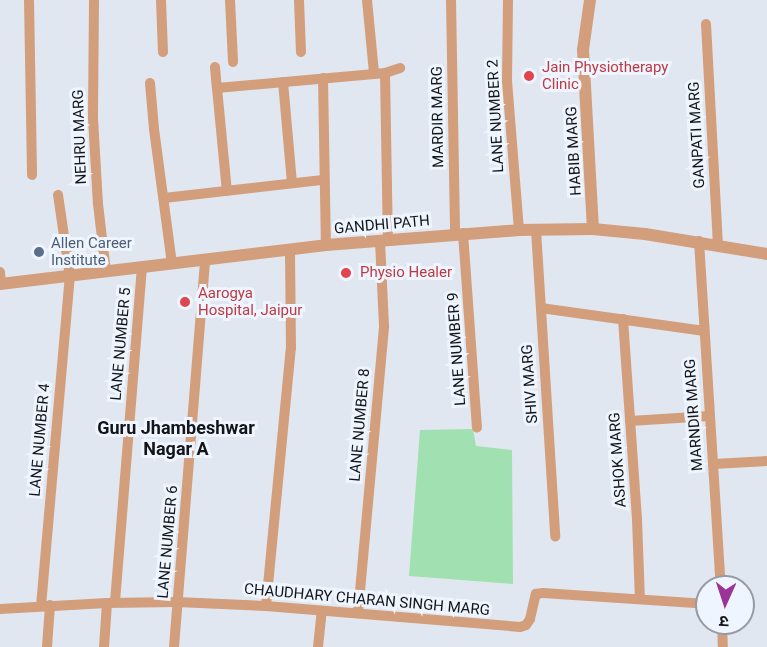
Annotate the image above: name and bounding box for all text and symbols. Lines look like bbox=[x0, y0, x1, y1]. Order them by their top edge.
place label: Jain Physiotherapy Clinic bbox=[542, 58, 668, 93]
street label: LANE NUMBER 2 bbox=[484, 59, 508, 173]
street label: MARDIR MARG bbox=[428, 66, 448, 168]
marker: Jain Physiotherapy Clinic bbox=[520, 67, 538, 85]
street label: GANPATI MARG bbox=[685, 81, 709, 189]
street label: NEHRU MARG bbox=[69, 89, 91, 185]
street label: HABIB MARG bbox=[563, 106, 585, 196]
street label: GANDHI PATH bbox=[333, 212, 431, 238]
place label: Allen Career Institute bbox=[51, 234, 132, 269]
marker: Allen Career Institute bbox=[32, 245, 46, 259]
marker: Physio Healer bbox=[337, 264, 355, 282]
place label: Physio Healer bbox=[360, 264, 452, 282]
place label: Aarogya Hospital, Jaipur bbox=[198, 284, 302, 319]
street label: LANE NUMBER 5 bbox=[107, 287, 135, 401]
street label: LANE NUMBER 9 bbox=[444, 292, 470, 406]
marker: Aarogya Hospital, Jaipur bbox=[176, 293, 194, 311]
street label: SHIV MARG bbox=[518, 344, 542, 424]
street label: MARNDIR MARG bbox=[681, 358, 707, 472]
street label: LANE NUMBER 8 bbox=[346, 368, 374, 482]
street label: LANE NUMBER 4 bbox=[26, 383, 54, 497]
street label: ASHOK MARG bbox=[606, 412, 630, 508]
district label: Guru Jhambeshwar Nagar A bbox=[97, 418, 255, 460]
street label: LANE NUMBER 6 bbox=[154, 485, 182, 599]
north arrow bbox=[695, 575, 755, 635]
street label: CHAUDHARY CHARAN SINGH MARG bbox=[243, 580, 491, 620]
text: उ bbox=[719, 612, 729, 631]

